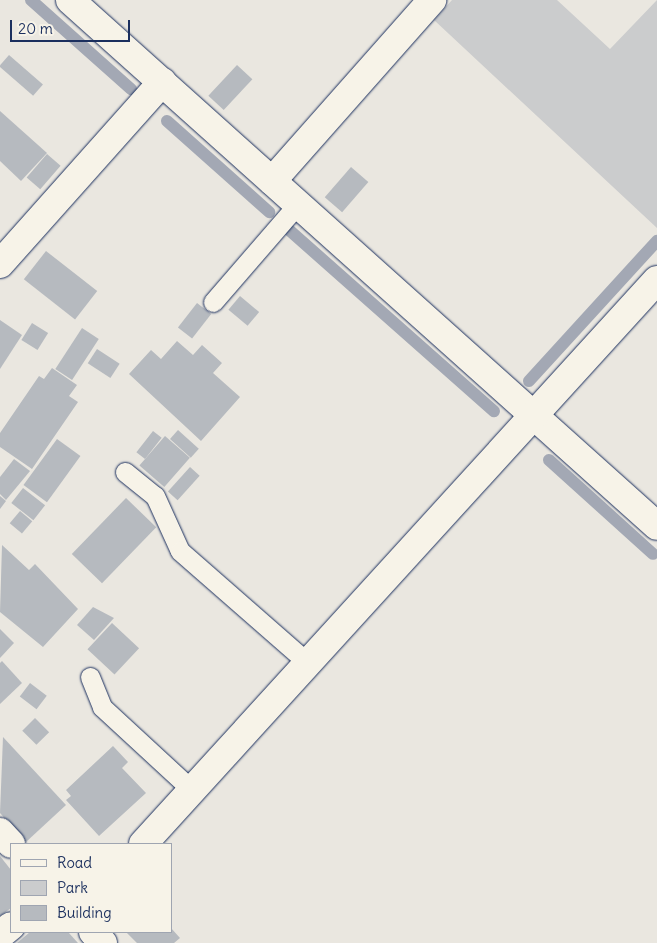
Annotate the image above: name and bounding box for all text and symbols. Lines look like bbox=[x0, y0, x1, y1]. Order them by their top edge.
scale bar bbox=[12, 10, 132, 42]
text: 20 m bbox=[18, 19, 53, 38]
legend bbox=[10, 843, 172, 933]
text: Road bbox=[57, 853, 92, 872]
text: Park bbox=[57, 878, 88, 897]
text: Building bbox=[57, 903, 112, 922]

